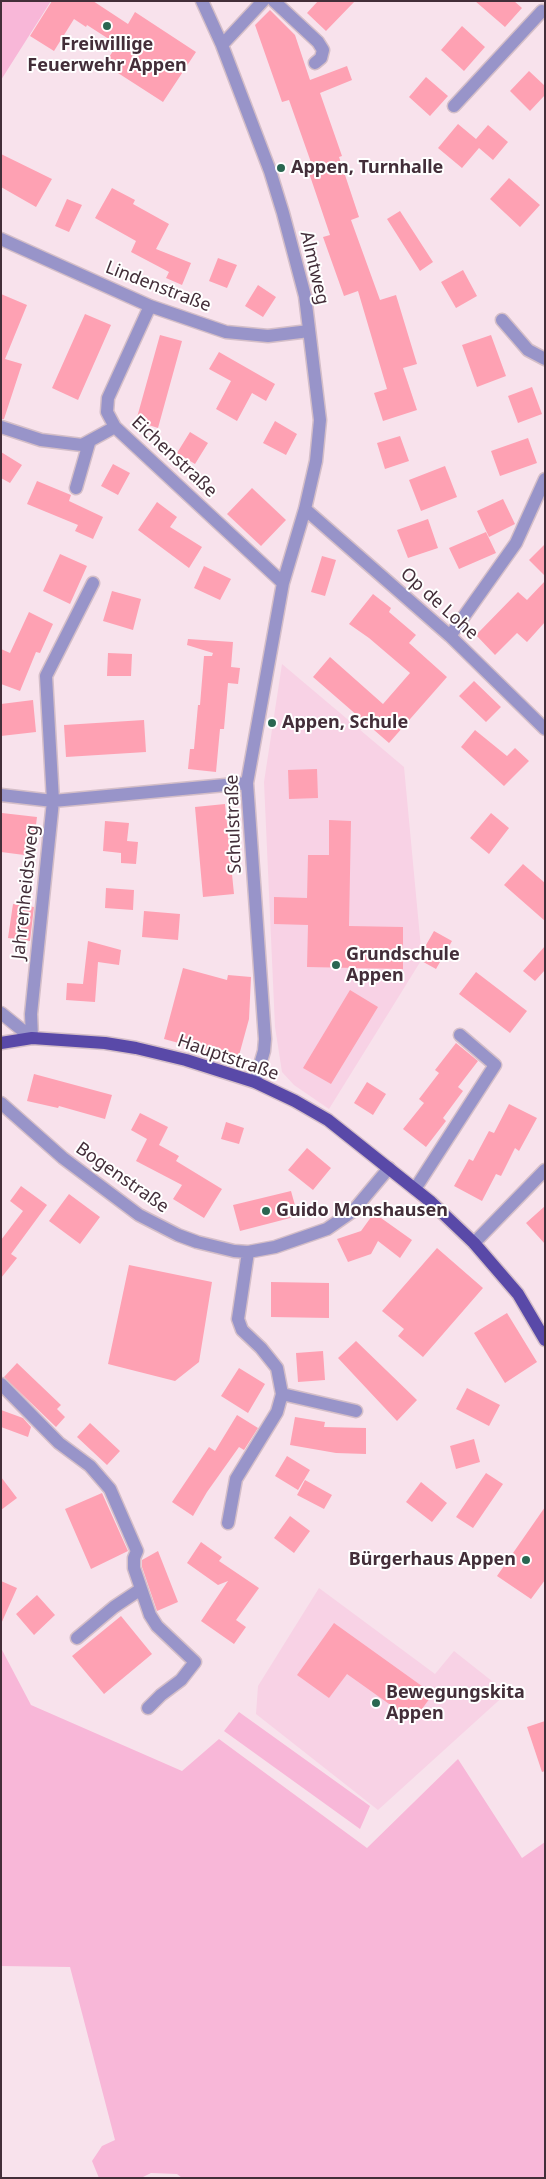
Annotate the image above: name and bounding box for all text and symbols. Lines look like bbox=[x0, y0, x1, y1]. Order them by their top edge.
marker: Freiwillige Feuerwehr Appen bbox=[101, 20, 113, 32]
place label: Freiwillige Feuerwehr Appen bbox=[27, 34, 187, 76]
place label: Appen, Turnhalle bbox=[291, 157, 443, 179]
marker: Appen, Turnhalle bbox=[275, 162, 287, 174]
street label: Almtweg bbox=[295, 229, 333, 307]
street label: Lindenstraße bbox=[102, 257, 214, 317]
street label: Eichenstraße bbox=[127, 412, 221, 502]
street label: Op de Lohe bbox=[396, 563, 482, 645]
place label: Appen, Schule bbox=[282, 712, 408, 734]
marker: Appen, Schule bbox=[266, 717, 278, 729]
street label: Schulstraße bbox=[221, 774, 247, 874]
street label: Jahrenheidsweg bbox=[8, 824, 44, 960]
place label: Grundschule Appen bbox=[346, 944, 460, 986]
marker: Grundschule Appen bbox=[330, 959, 342, 971]
street label: Hauptstraße bbox=[174, 1031, 282, 1085]
street label: Bogenstraße bbox=[71, 1138, 173, 1218]
place label: Guido Monshausen bbox=[276, 1200, 448, 1222]
marker: Guido Monshausen bbox=[260, 1205, 272, 1217]
place label: Bürgerhaus Appen bbox=[349, 1549, 516, 1571]
marker: Bürgerhaus Appen bbox=[520, 1554, 532, 1566]
place label: Bewegungskita Appen bbox=[386, 1682, 525, 1725]
marker: Bewegungskita Appen bbox=[370, 1697, 382, 1709]

